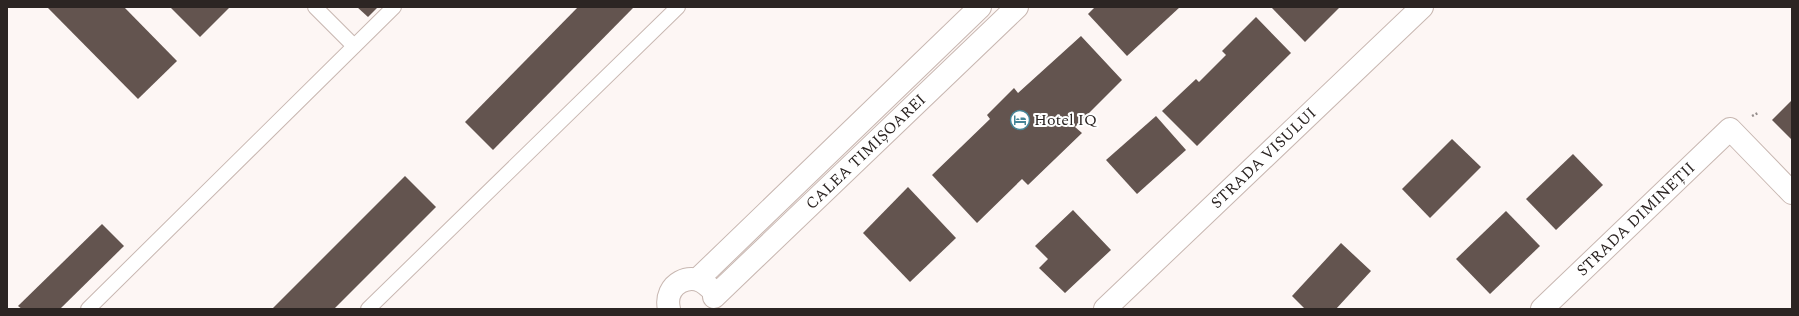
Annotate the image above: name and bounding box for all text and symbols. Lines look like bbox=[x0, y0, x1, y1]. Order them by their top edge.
street label: CALEA TIMIȘOAREI bbox=[800, 88, 931, 215]
street label: STRADA VISULUI bbox=[1205, 102, 1322, 214]
place label: Hotel IQ bbox=[1034, 108, 1097, 132]
hotel icon: Hotel IQ bbox=[1009, 109, 1031, 131]
street label: STRADA DIMINEȚII bbox=[1571, 156, 1701, 282]

